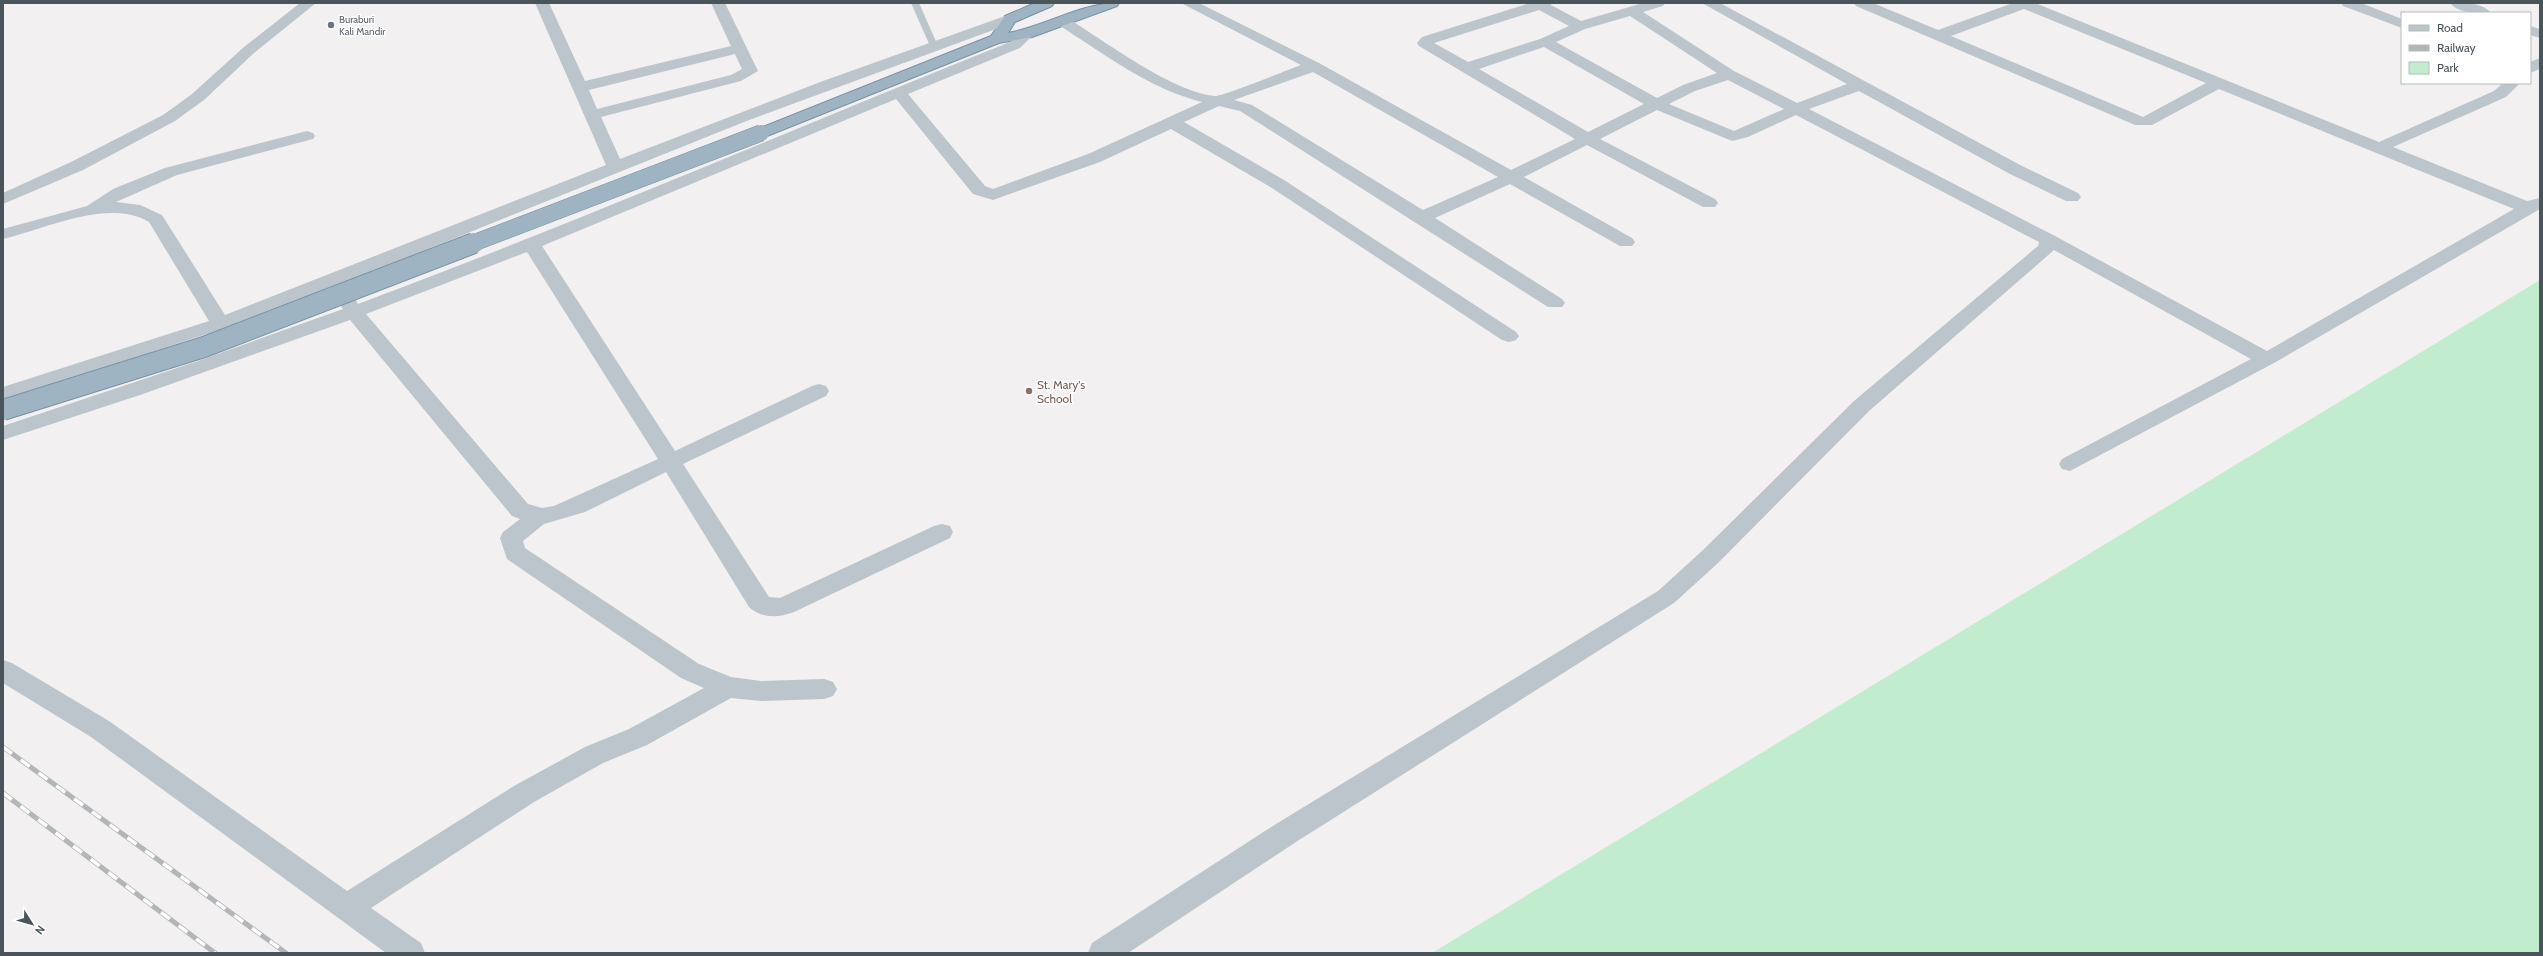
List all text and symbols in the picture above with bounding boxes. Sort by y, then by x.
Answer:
legend [2401,12,2531,84]
place label: Buraburi Kali Mandir [339,13,386,38]
marker: Buraburi Kali Mandir [326,20,336,30]
text: Road [2437,20,2463,35]
text: Railway [2437,40,2475,55]
text: Park [2437,60,2459,75]
place label: St. Mary's School [1037,377,1085,406]
marker: St. Mary's School [1024,386,1034,396]
north arrow [12,904,52,944]
text: N [32,923,48,937]

